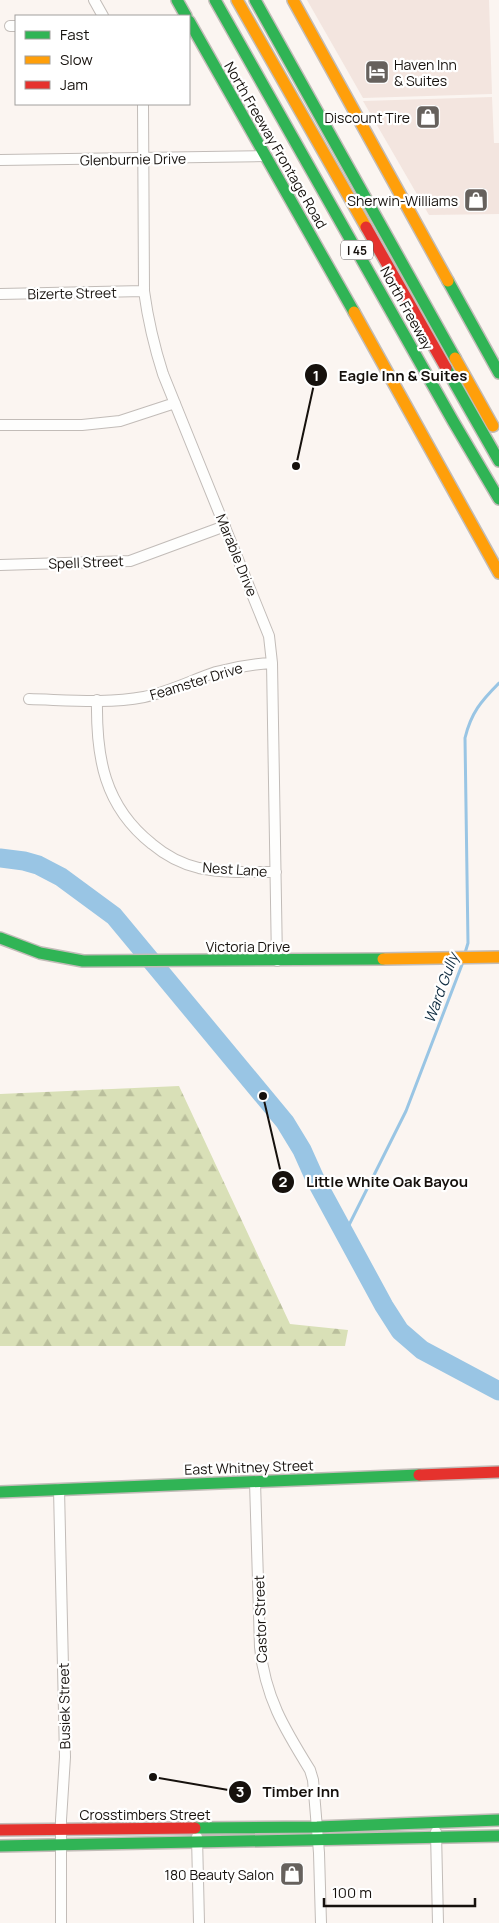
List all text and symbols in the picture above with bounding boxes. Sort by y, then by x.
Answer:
legend [15,15,190,105]
text: Fast [60,24,89,45]
text: Slow [60,49,93,70]
place label: Haven Inn & Suites [394,55,457,90]
street label: North Freeway Frontage Road [220,58,332,232]
hotel icon: Haven Inn & Suites [364,59,390,85]
text: Jam [60,74,88,95]
shop icon: Discount Tire [415,104,441,130]
place label: Discount Tire [324,108,410,127]
street label: Glenburnie Drive [80,149,186,169]
shop icon: Sherwin-Williams [463,187,489,213]
place label: Sherwin-Williams [347,191,458,210]
road number: I 45 [341,240,373,260]
street label: North Freeway [376,263,438,354]
street label: Bizerte Street [27,283,117,303]
callout: Eagle Inn & Suites [304,360,477,390]
text: 1 [313,365,319,386]
text: Eagle Inn & Suites [339,365,467,386]
street label: Marable Drive [212,511,262,599]
street label: Spell Street [48,551,124,573]
street label: Feamster Drive [147,658,245,704]
street label: Nest Lane [202,857,268,881]
street label: Victoria Drive [206,937,290,956]
water label: Ward Gully [419,948,464,1026]
callout: Little White Oak Bayou [271,1167,478,1197]
text: 2 [279,1171,288,1192]
text: Little White Oak Bayou [306,1171,468,1192]
street label: East Whitney Street [184,1455,314,1479]
street label: Castor Street [249,1574,271,1663]
street label: Busiek Street [54,1662,74,1749]
callout: Timber Inn [228,1777,350,1807]
text: 3 [236,1781,244,1802]
text: Timber Inn [262,1781,340,1802]
street label: Crosstimbers Street [79,1805,211,1824]
shop icon: 180 Beauty Salon [279,1861,305,1887]
place label: 180 Beauty Salon [164,1865,274,1884]
scale bar [324,1876,475,1908]
text: 100 m [332,1882,372,1903]

